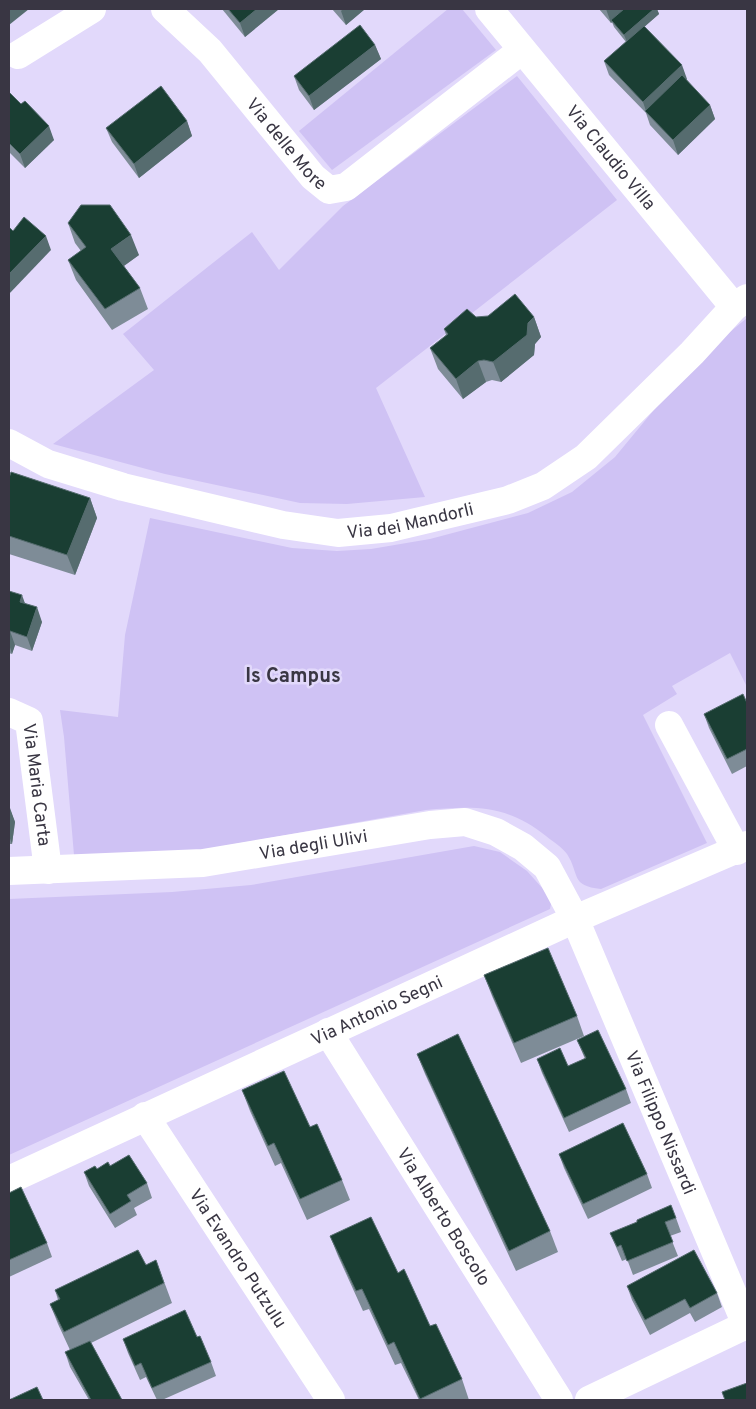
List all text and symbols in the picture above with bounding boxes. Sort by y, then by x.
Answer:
street label: Via delle More [240,94,331,196]
street label: Via Claudio Villa [560,101,660,216]
street label: Via dei Mandorli [346,499,476,545]
district label: Is Campus [245,664,341,690]
street label: Via Maria Carta [16,722,55,848]
street label: Via degli Ulivi [258,826,369,866]
street label: Via Antonio Segni [308,971,447,1052]
street label: Via Filippo Nissardi [619,1048,700,1198]
street label: Via Alberto Boscolo [391,1144,495,1291]
street label: Via Evandro Putzulu [183,1185,291,1333]

